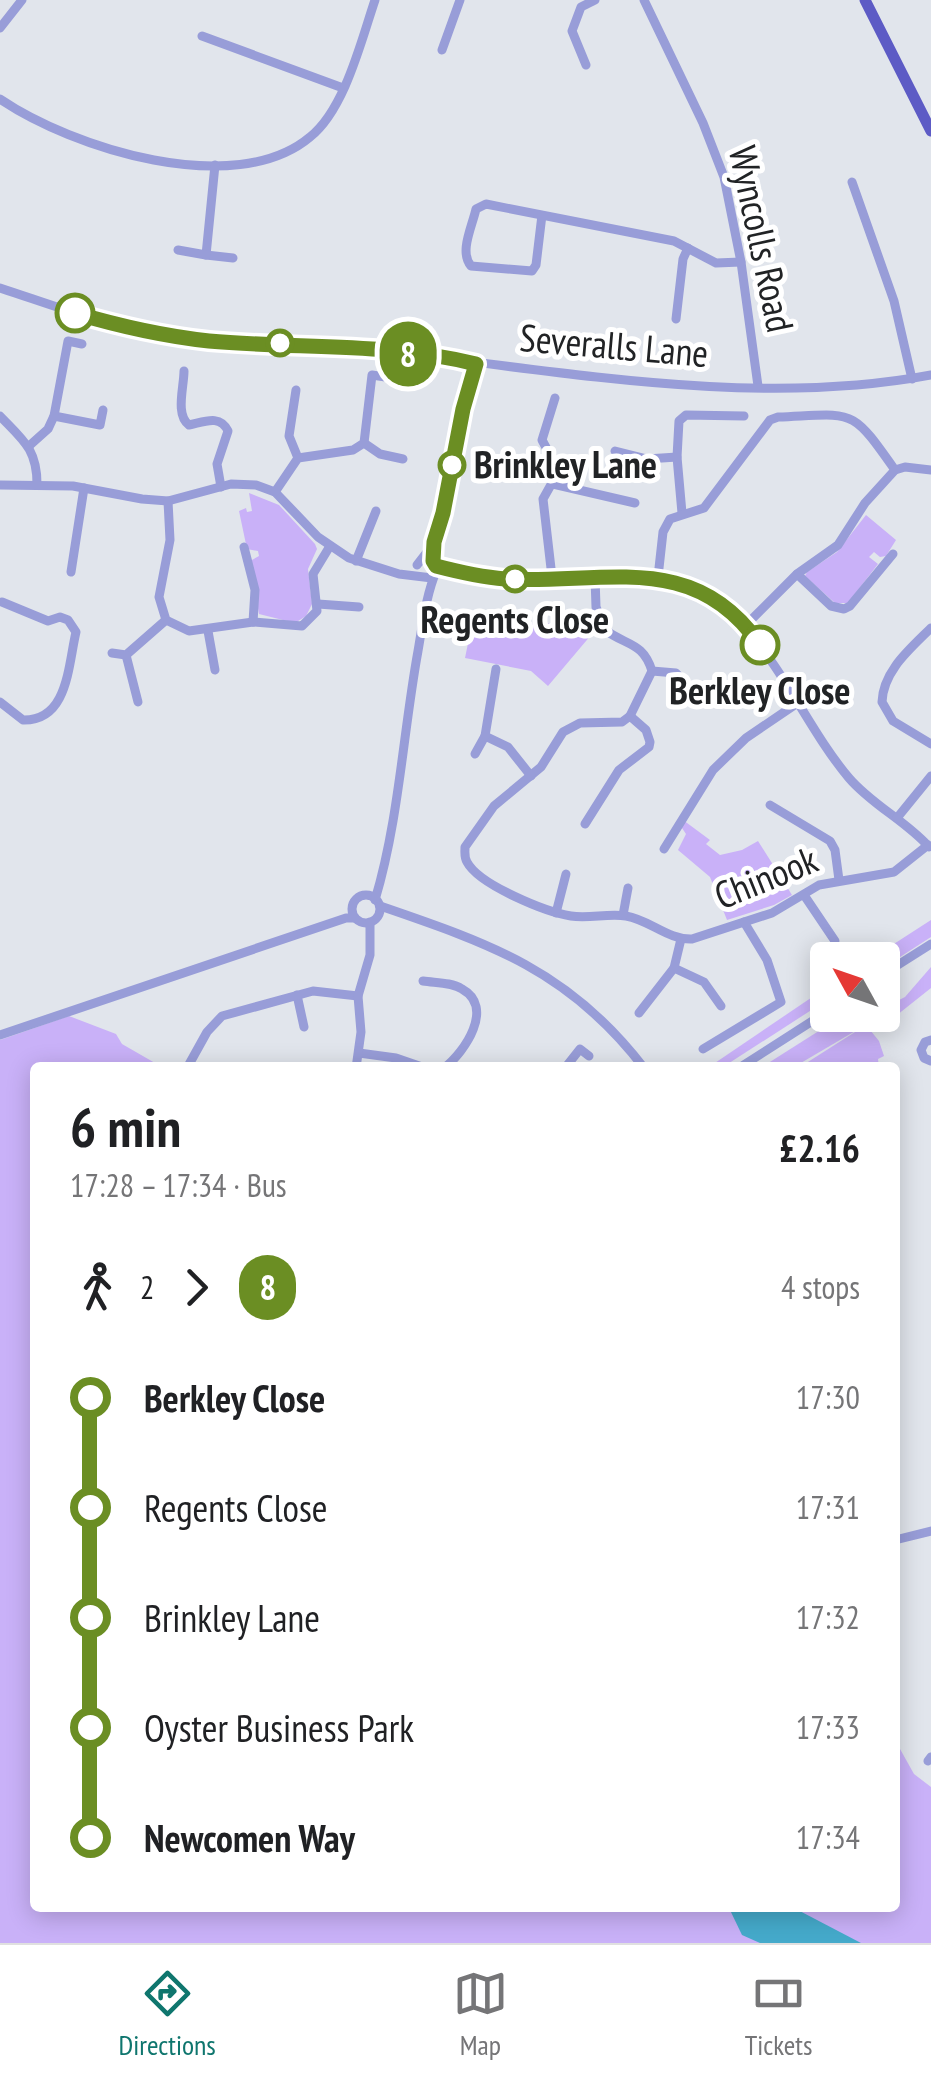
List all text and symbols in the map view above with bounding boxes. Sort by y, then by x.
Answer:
street label: Wyncolls Road [719,141,806,336]
unlabelled marker [56,294,94,332]
street label: Severalls Lane [518,312,710,377]
line badge: 8 [376,322,440,386]
unlabelled marker [267,330,293,356]
text: 8 [400,331,416,377]
place label: Brinkley Lane [474,439,657,488]
marker: Brinkley Lane [439,452,465,478]
marker: Regents Close [502,566,528,592]
place label: Regents Close [421,594,609,643]
marker: Berkley Close [741,626,779,664]
place label: Berkley Close [669,665,851,714]
street label: Chinook [707,834,824,919]
north arrow [810,942,900,1032]
map controls [810,942,900,1032]
text: 6 min [70,1091,181,1162]
text: £2.16 [779,1123,860,1172]
text: 17:28 – 17:34 · Bus [70,1164,287,1206]
icon: walk [70,1260,125,1315]
icon: forward [169,1260,224,1315]
text: 8 [259,1264,276,1310]
text: 2 [140,1266,154,1308]
text: 4 stops [781,1266,860,1308]
text: Berkley Close [144,1373,325,1422]
text: 17:30 [796,1376,860,1418]
text: Regents Close [144,1483,328,1532]
text: 17:31 [796,1486,860,1528]
text: Brinkley Lane [144,1593,320,1642]
text: 17:32 [796,1596,860,1638]
text: Oyster Business Park [144,1703,414,1752]
text: 17:33 [796,1706,860,1748]
text: Newcomen Way [144,1813,355,1862]
text: 17:34 [796,1816,860,1858]
tab: Directions [118,1966,216,2063]
tab: Map [453,1966,508,2063]
tab: Tickets [745,1966,813,2063]

